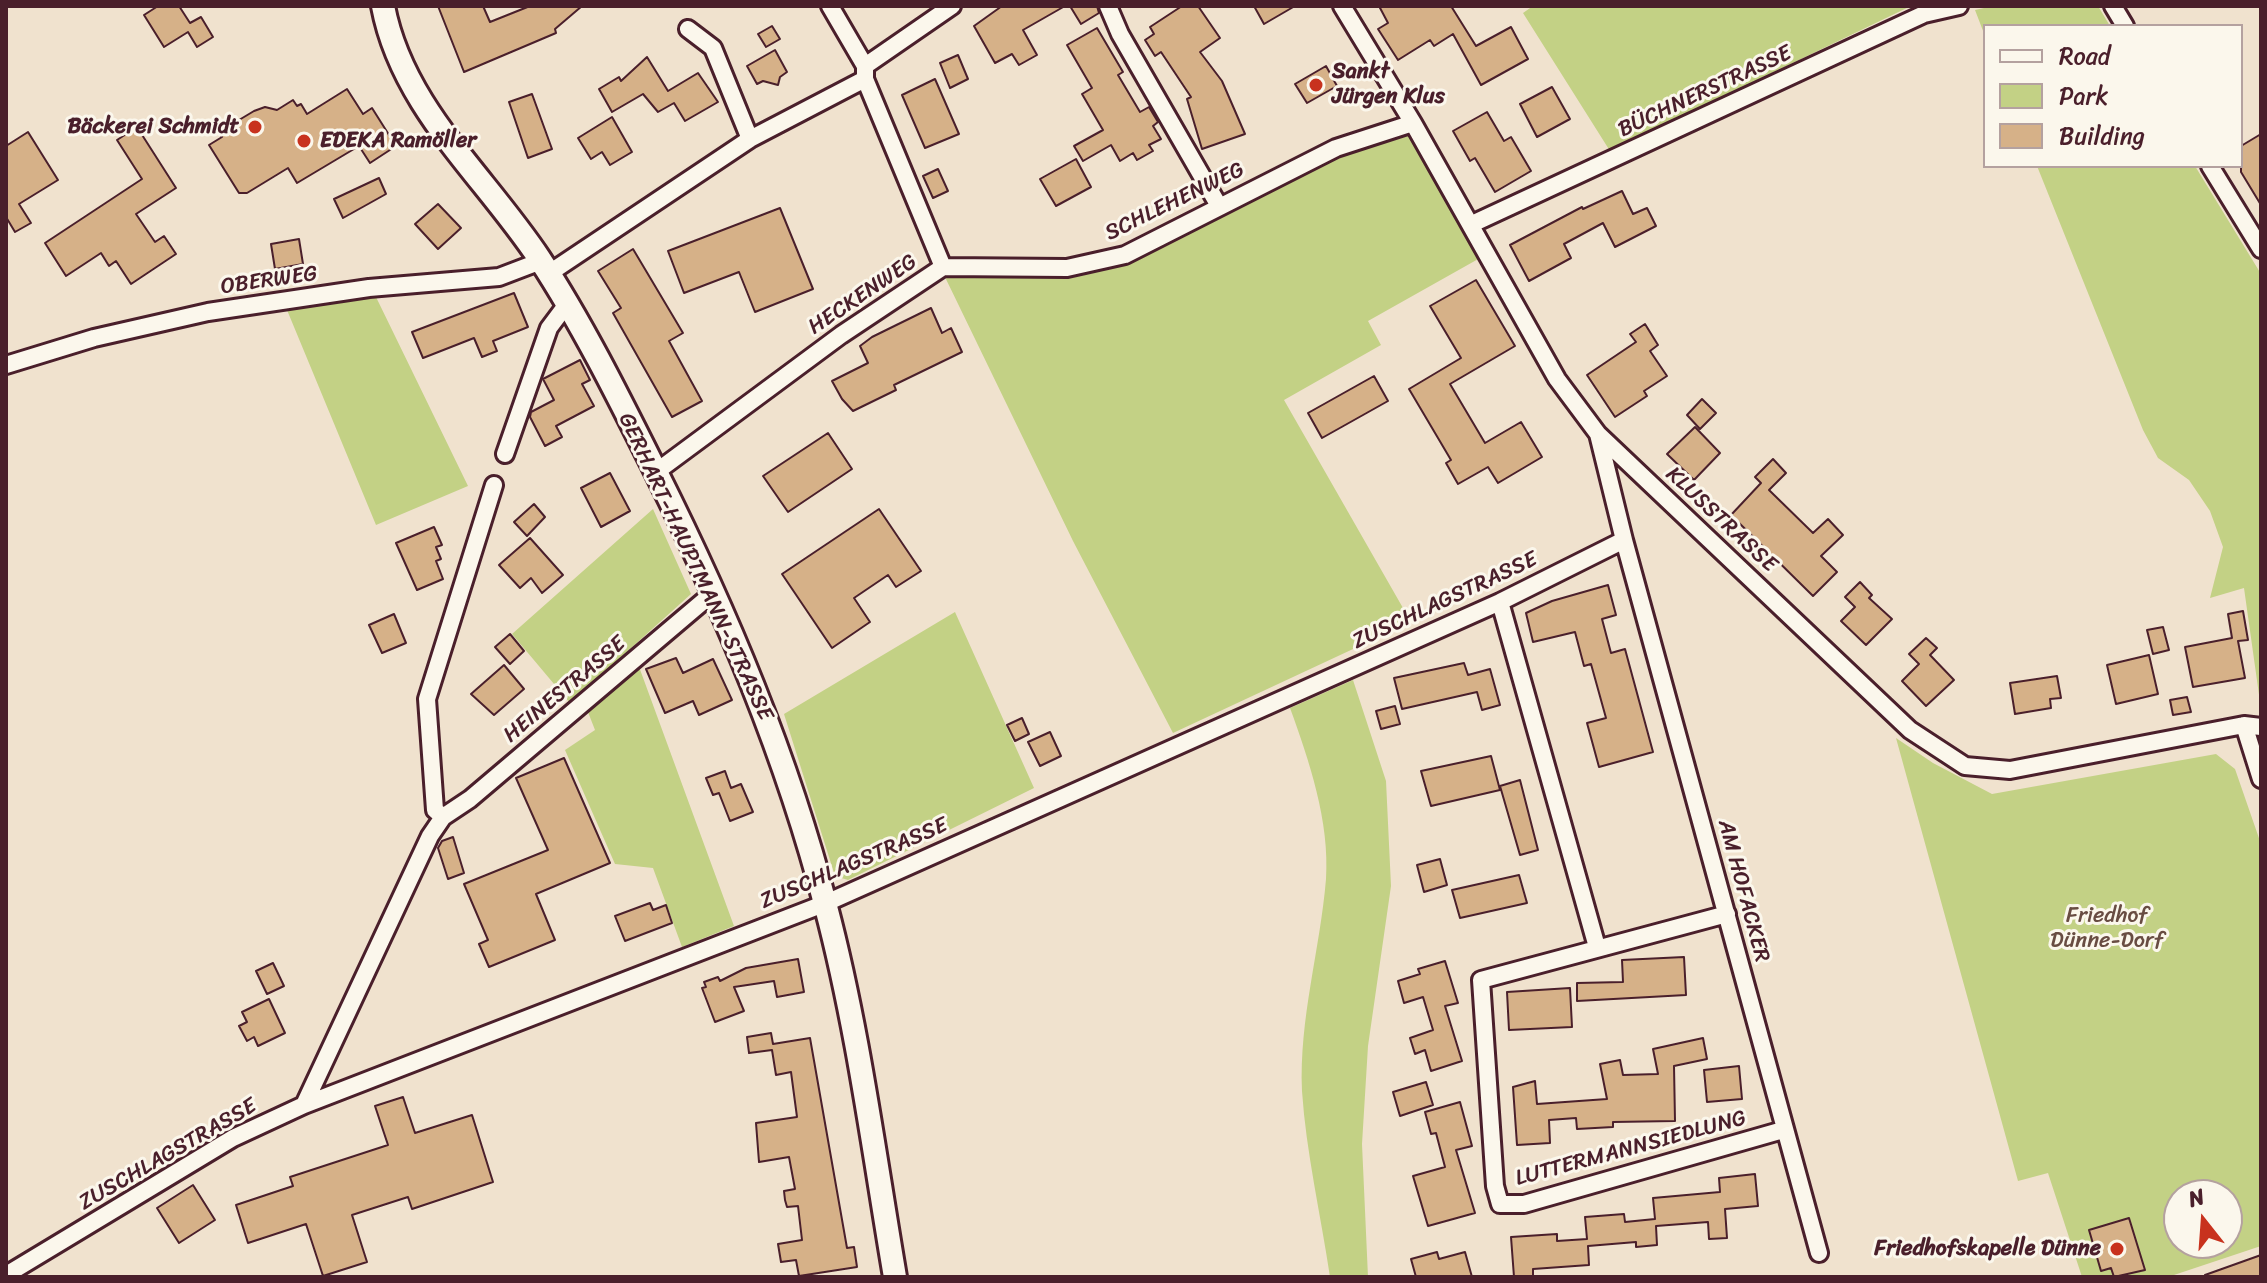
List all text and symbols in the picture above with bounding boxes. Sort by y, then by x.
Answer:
legend [1983,24,2243,168]
text: Road [2059,35,2110,77]
street label: BÜCHNERSTRASSE [1614,40,1796,144]
place label: Sankt Jürgen Klus [1332,59,1445,110]
text: Park [2059,75,2108,117]
marker: Sankt Jürgen Klus [1307,76,1325,94]
place label: Bäckerei Schmidt [67,114,239,140]
text: Building [2059,115,2145,157]
marker: Bäckerei Schmidt [246,118,264,136]
place label: EDEKA Ramöller [320,128,476,154]
marker: EDEKA Ramöller [295,132,313,150]
street label: SCHLEHENWEG [1101,157,1249,247]
street label: HECKENWEG [804,249,922,341]
street label: OBERWEG [219,261,319,301]
street label: GERHART-HAUPTMANN-STRASSE [612,409,778,725]
street label: KLUSSTRASSE [1660,462,1782,578]
street label: ZUSCHLAGSTRASSE [1348,547,1542,655]
street label: HEINESTRASSE [498,631,632,749]
street label: ZUSCHLAGSTRASSE [756,813,952,915]
street label: AM HOFACKER [1711,817,1775,965]
park label: Friedhof Dünne-Dorf [2050,903,2164,954]
street label: ZUSCHLAGSTRASSE [74,1093,262,1217]
street label: LUTTERMANNSIEDLUNG [1513,1105,1749,1193]
text: N [2183,1177,2209,1218]
north arrow [2163,1179,2243,1259]
place label: Friedhofskapelle Dünne [1874,1236,2101,1262]
marker: Friedhofskapelle Dünne [2108,1240,2126,1258]

